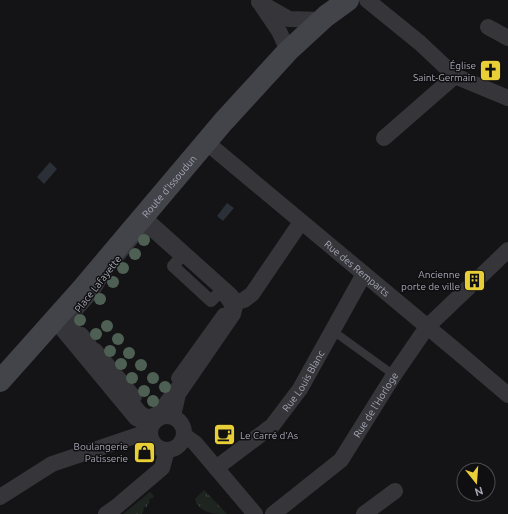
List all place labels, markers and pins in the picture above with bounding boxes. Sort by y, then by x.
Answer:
church icon: Église Saint-Germain [478,58,504,84]
place label: Église Saint-Germain [413,59,476,83]
building icon: Ancienne porte de ville [462,267,488,293]
place label: Ancienne porte de ville [401,269,460,292]
cafe icon: Le Carré d'As [211,422,237,448]
place label: Le Carré d'As [240,430,298,441]
shop icon: Boulangerie Patisserie [131,439,157,465]
place label: Boulangerie Patisserie [74,441,128,464]

